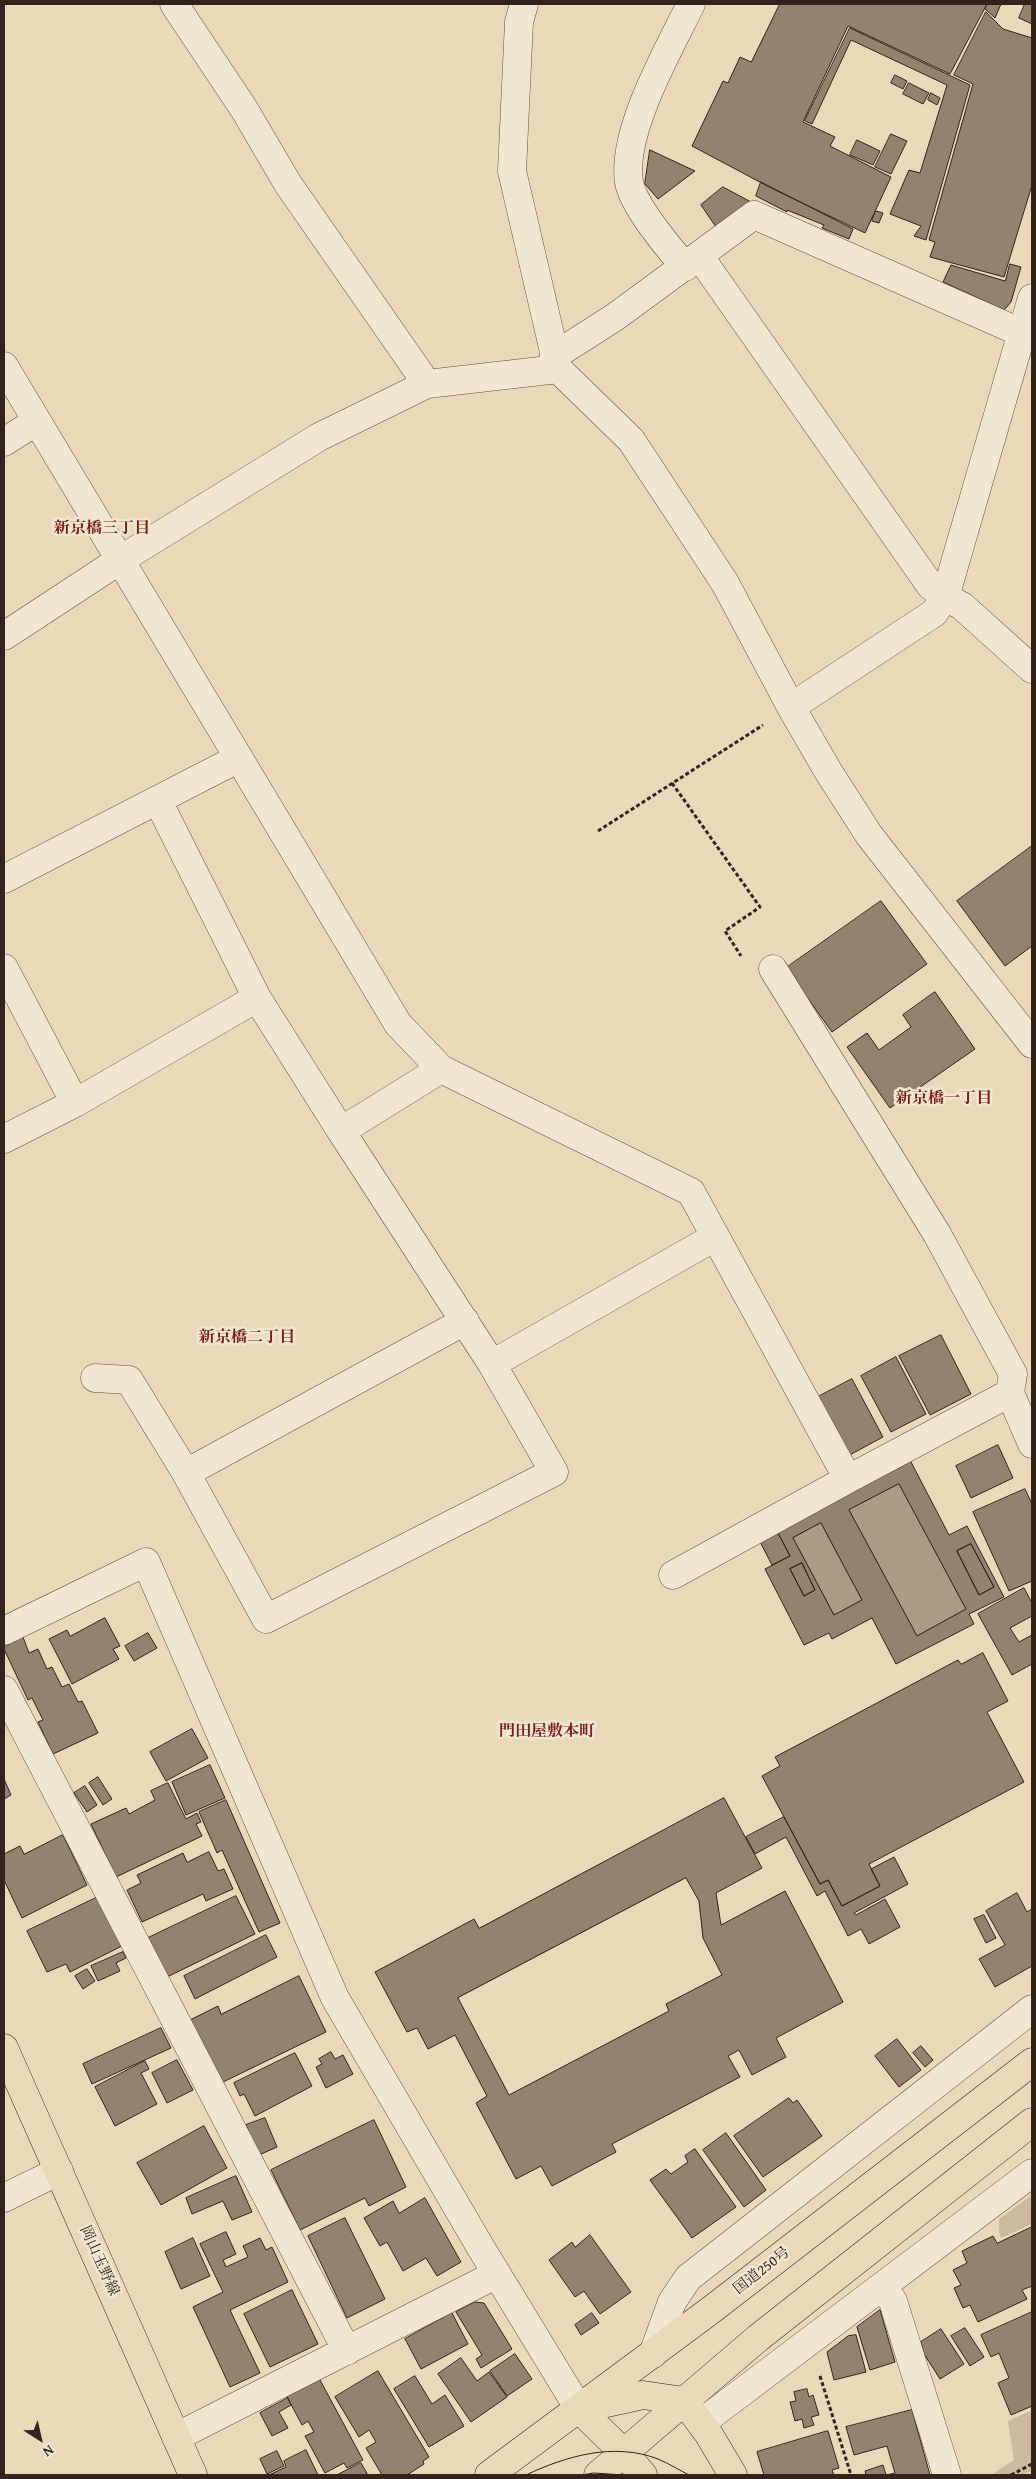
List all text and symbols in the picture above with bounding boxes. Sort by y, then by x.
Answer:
district label: 新京橋三丁目 [54,519,150,539]
district label: 新京橋一丁目 [896,1089,992,1109]
district label: 新京橋二丁目 [199,1328,295,1348]
district label: 門田屋敷本町 [499,1722,595,1742]
street label: 岡山玉野線 [76,2223,122,2299]
street label: 国道250号 [730,2243,794,2299]
north arrow [15,2414,65,2464]
text: N [39,2440,58,2462]

